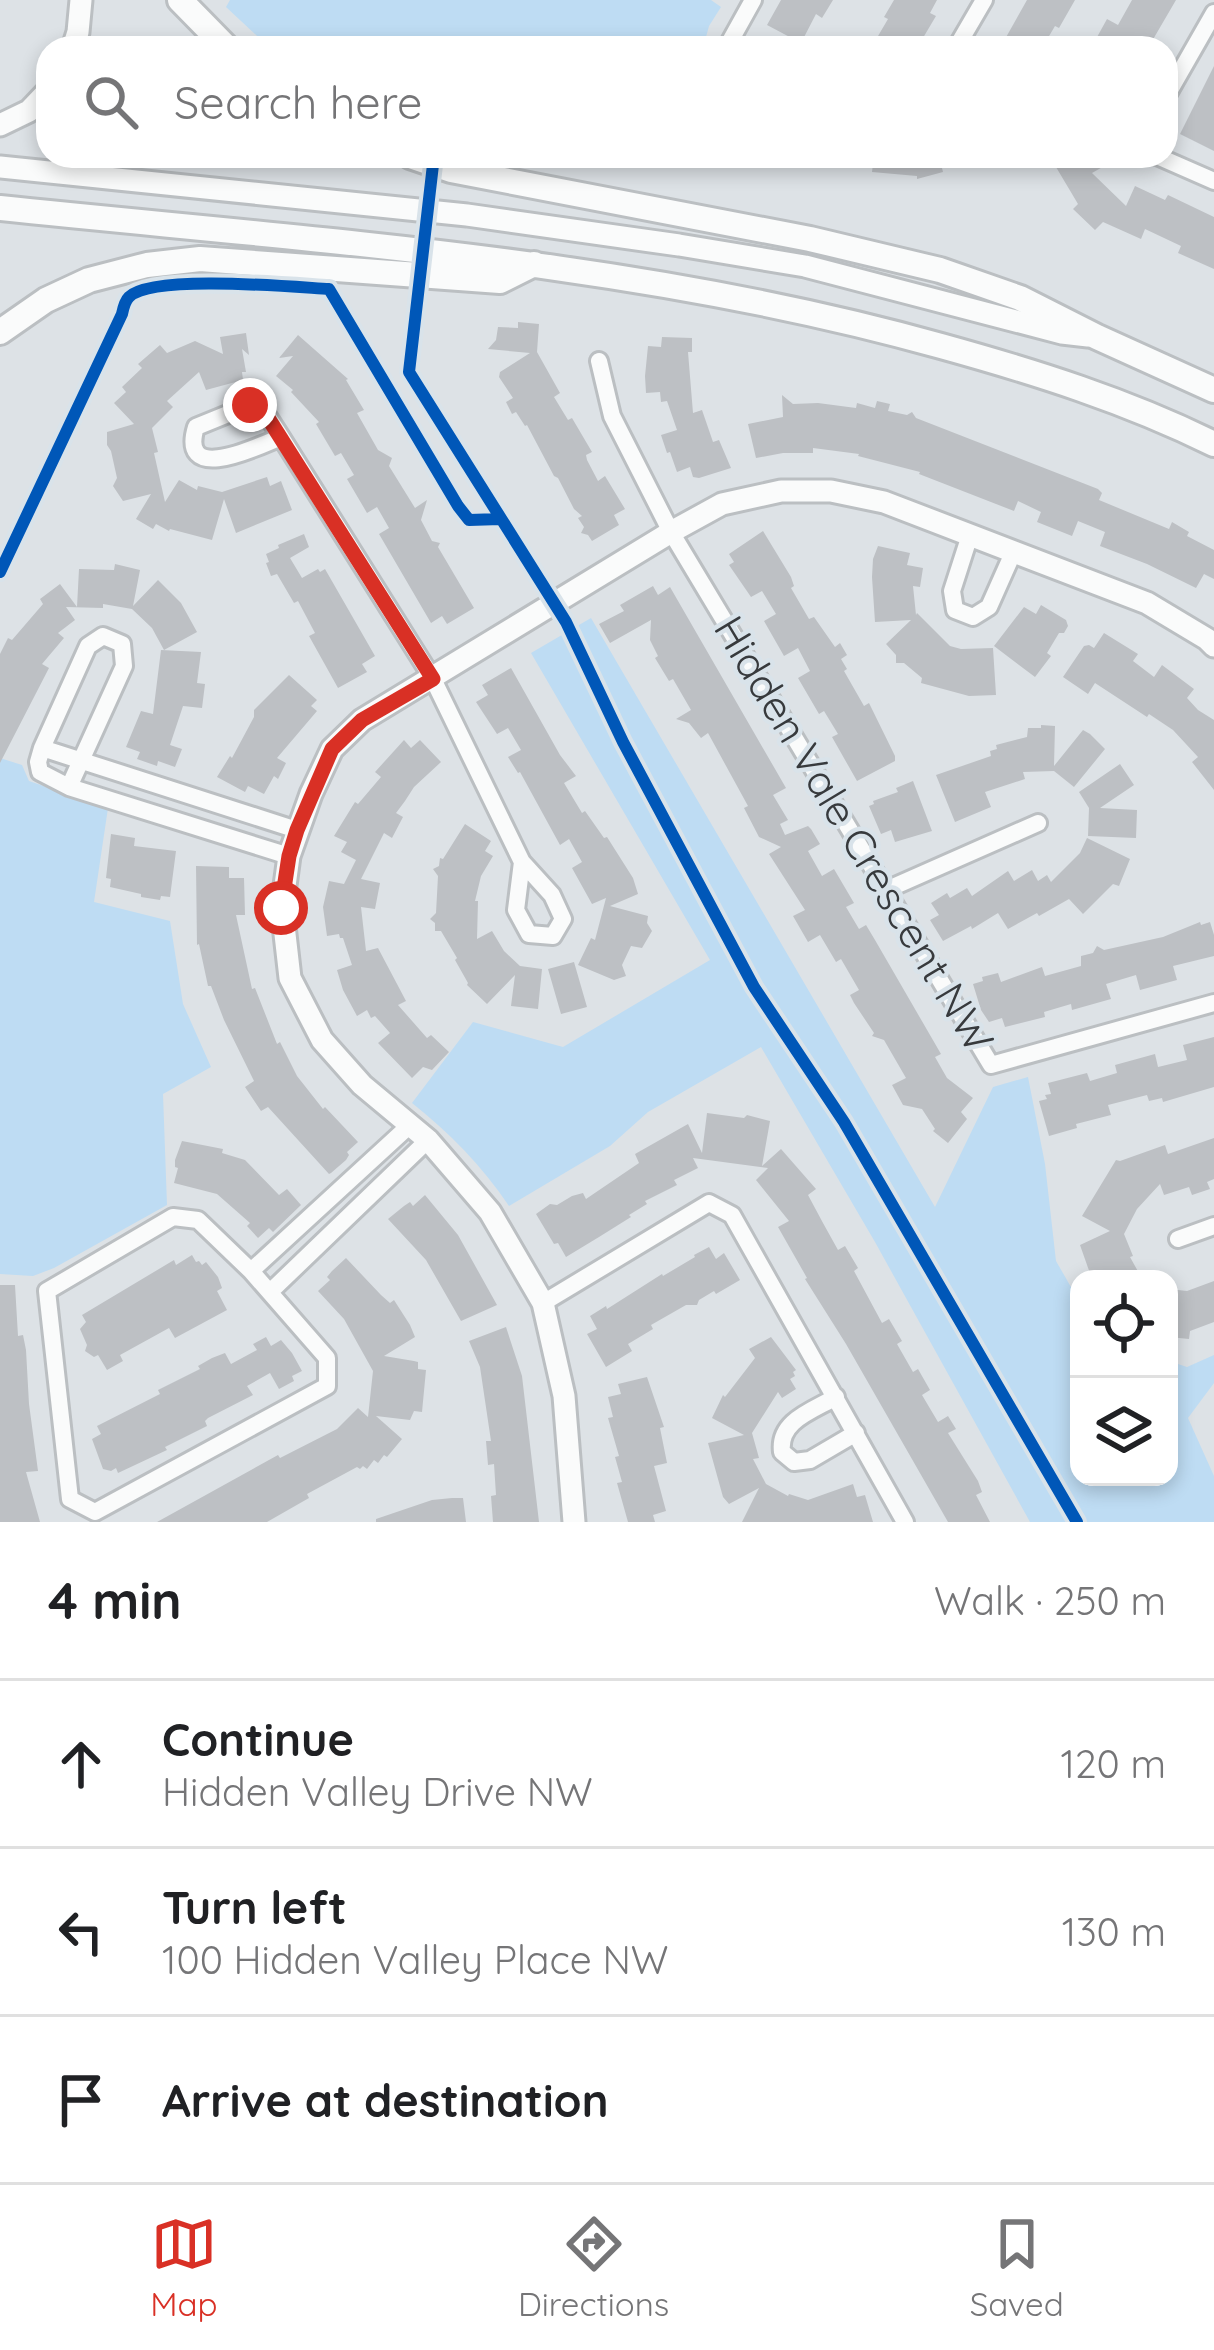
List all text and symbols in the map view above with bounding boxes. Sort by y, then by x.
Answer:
search box [36,36,1178,168]
icon: search [78,69,144,135]
text: Search here [174,74,422,130]
route end [223,378,277,432]
street label: Hidden Vale Crescent NW [703,606,1006,1062]
route start [254,881,308,935]
map controls [1070,1270,1178,1486]
button: locate [1070,1270,1178,1378]
button: layers [1070,1378,1178,1486]
text: 4 min [48,1568,182,1632]
text: Walk · 250 m [934,1576,1166,1625]
text: Continue [162,1711,354,1767]
icon: ahead [48,1731,114,1797]
text: 120 m [1061,1739,1166,1788]
text: Hidden Valley Drive NW [162,1767,593,1816]
text: Turn left [162,1879,347,1935]
icon: left [48,1899,114,1965]
text: 130 m [1062,1907,1166,1956]
text: 100 Hidden Valley Place NW [162,1935,668,1984]
icon: arrive [48,2067,114,2133]
text: Arrive at destination [162,2072,608,2128]
tab: Map [150,2211,218,2324]
tab: Directions [518,2211,669,2324]
tab: Saved [970,2211,1064,2324]

